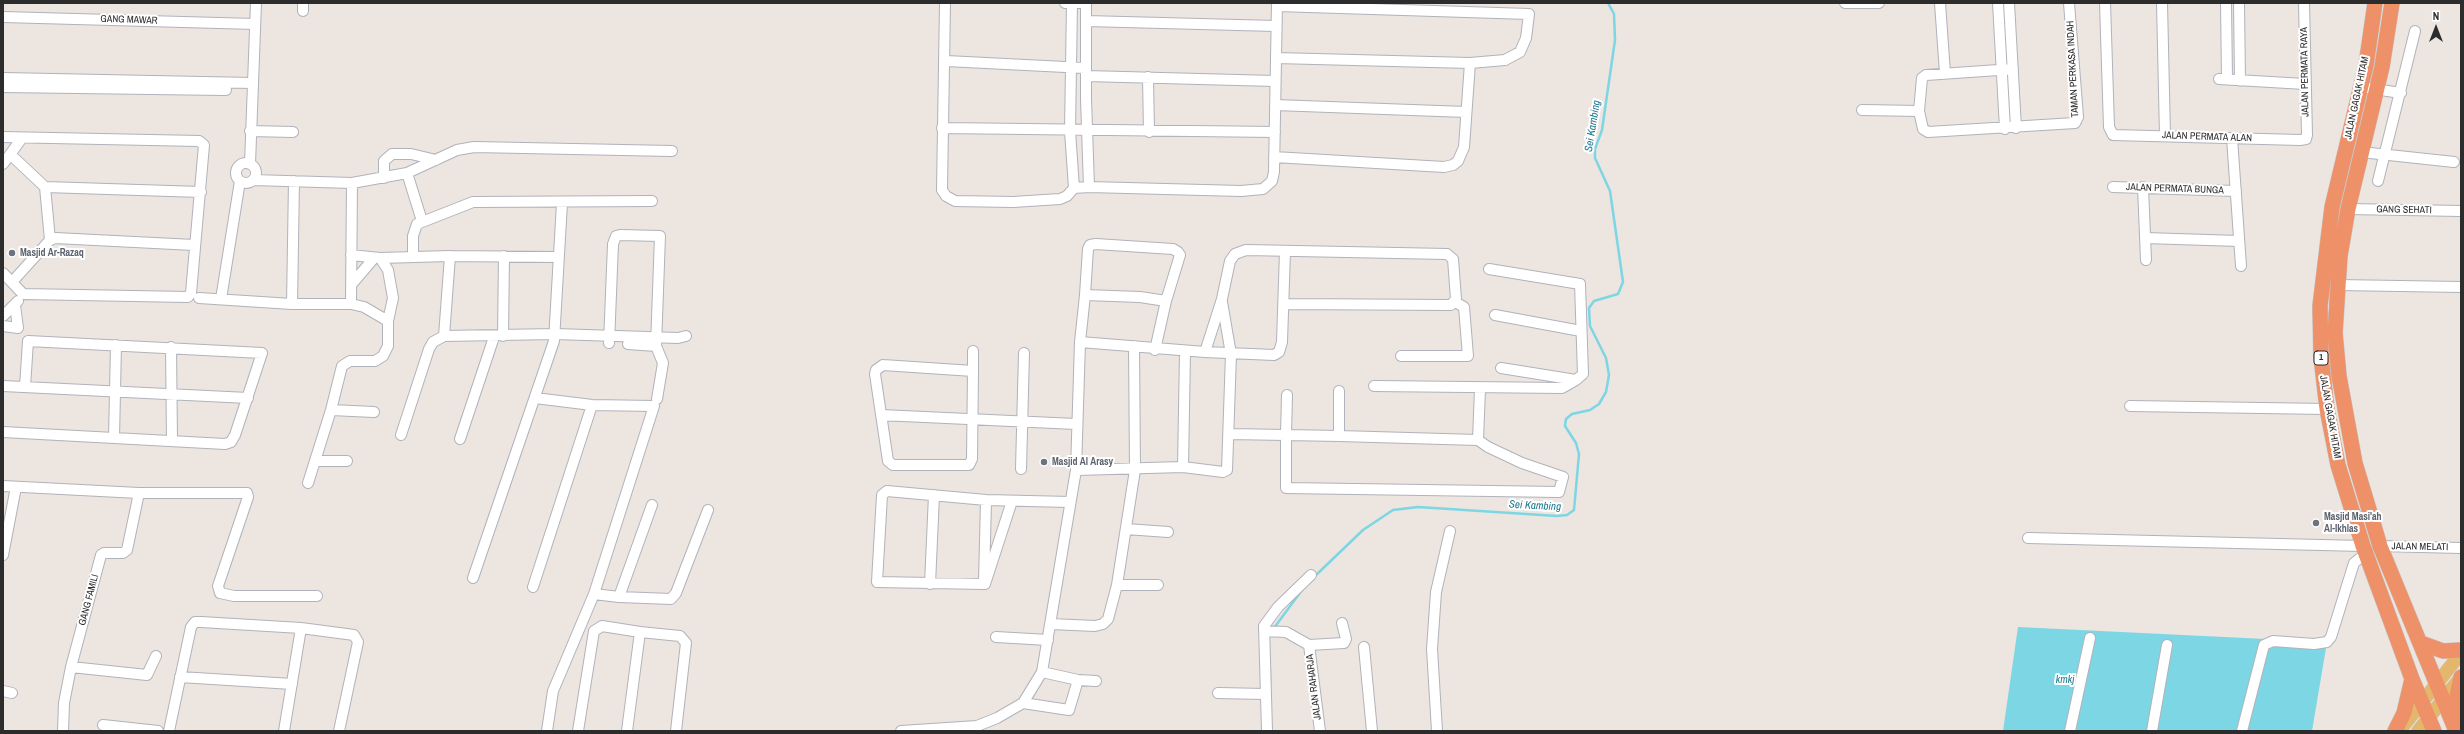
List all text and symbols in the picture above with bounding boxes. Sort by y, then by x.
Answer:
north arrow [2416,8,2456,48]
text: N [2433,9,2439,23]
street label: GANG MAWAR [100,13,158,27]
street label: TAMAN PERKASA INDAH [2064,20,2082,118]
street label: JALAN PERMATA RAYA [2298,27,2312,117]
street label: JALAN GAGAK HITAM [2342,56,2372,140]
water label: Sei Kambing [1582,99,1604,153]
street label: JALAN PERMATA ALAN [2162,129,2252,145]
street label: JALAN PERMATA BUNGA [2126,181,2224,197]
street label: GANG SEHATI [2376,204,2432,216]
place label: Masjid Ar-Razaq [20,247,84,259]
marker: Masjid Ar-Razaq [7,248,17,258]
road number: 1 [2314,351,2328,365]
street label: JALAN GAGAK HITAM [2317,375,2343,459]
place label: Masjid Al Arasy [1052,456,1113,468]
marker: Masjid Al Arasy [1039,457,1049,467]
water label: Sei Kambing [1509,498,1561,514]
place label: Masjid Masi'ah Al-Ikhlas [2324,511,2382,534]
marker: Masjid Masi'ah Al-Ikhlas [2311,518,2321,528]
street label: JALAN MELATI [2391,541,2449,553]
street label: GANG FAMILI [76,573,102,627]
street label: JALAN RAHARJA [1304,653,1324,721]
water label: kmkj [2056,673,2074,687]

